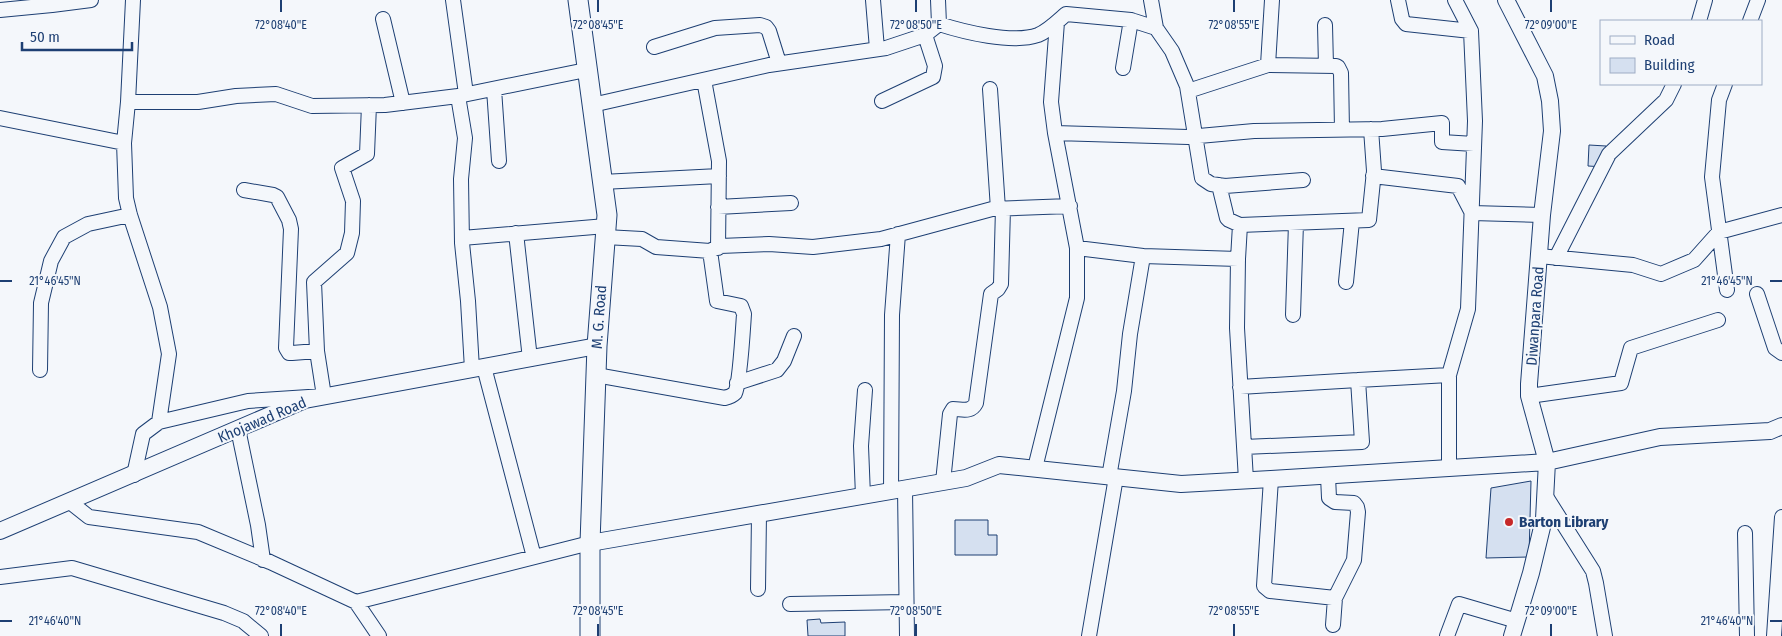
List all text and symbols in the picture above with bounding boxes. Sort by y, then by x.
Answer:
text: 72°08'40"E [255,18,307,32]
text: 72°08'45"E [573,18,624,32]
text: 72°08'50"E [890,18,942,32]
text: 72°08'55"E [1209,18,1260,32]
text: 72°09'00"E [1525,18,1578,32]
scale bar [22,20,132,52]
legend [1600,20,1762,85]
text: 50 m [30,28,60,46]
text: Road [1644,31,1675,49]
text: Building [1644,56,1695,74]
street label: Diwanpara Road [1523,266,1547,366]
text: 21°46'45"N [29,274,81,288]
text: 21°46'45"N [1701,274,1753,288]
street label: M. G. Road [588,285,610,349]
street label: Khojawad Road [215,393,309,447]
place label: Barton Library [1519,513,1609,531]
marker: Barton Library [1503,516,1515,528]
text: 72°08'40"E [255,604,307,618]
text: 72°08'45"E [573,604,624,618]
text: 72°08'50"E [890,604,942,618]
text: 72°08'55"E [1209,604,1260,618]
text: 72°09'00"E [1525,604,1578,618]
text: 21°46'40"N [29,614,81,628]
text: 21°46'40"N [1701,614,1753,628]

